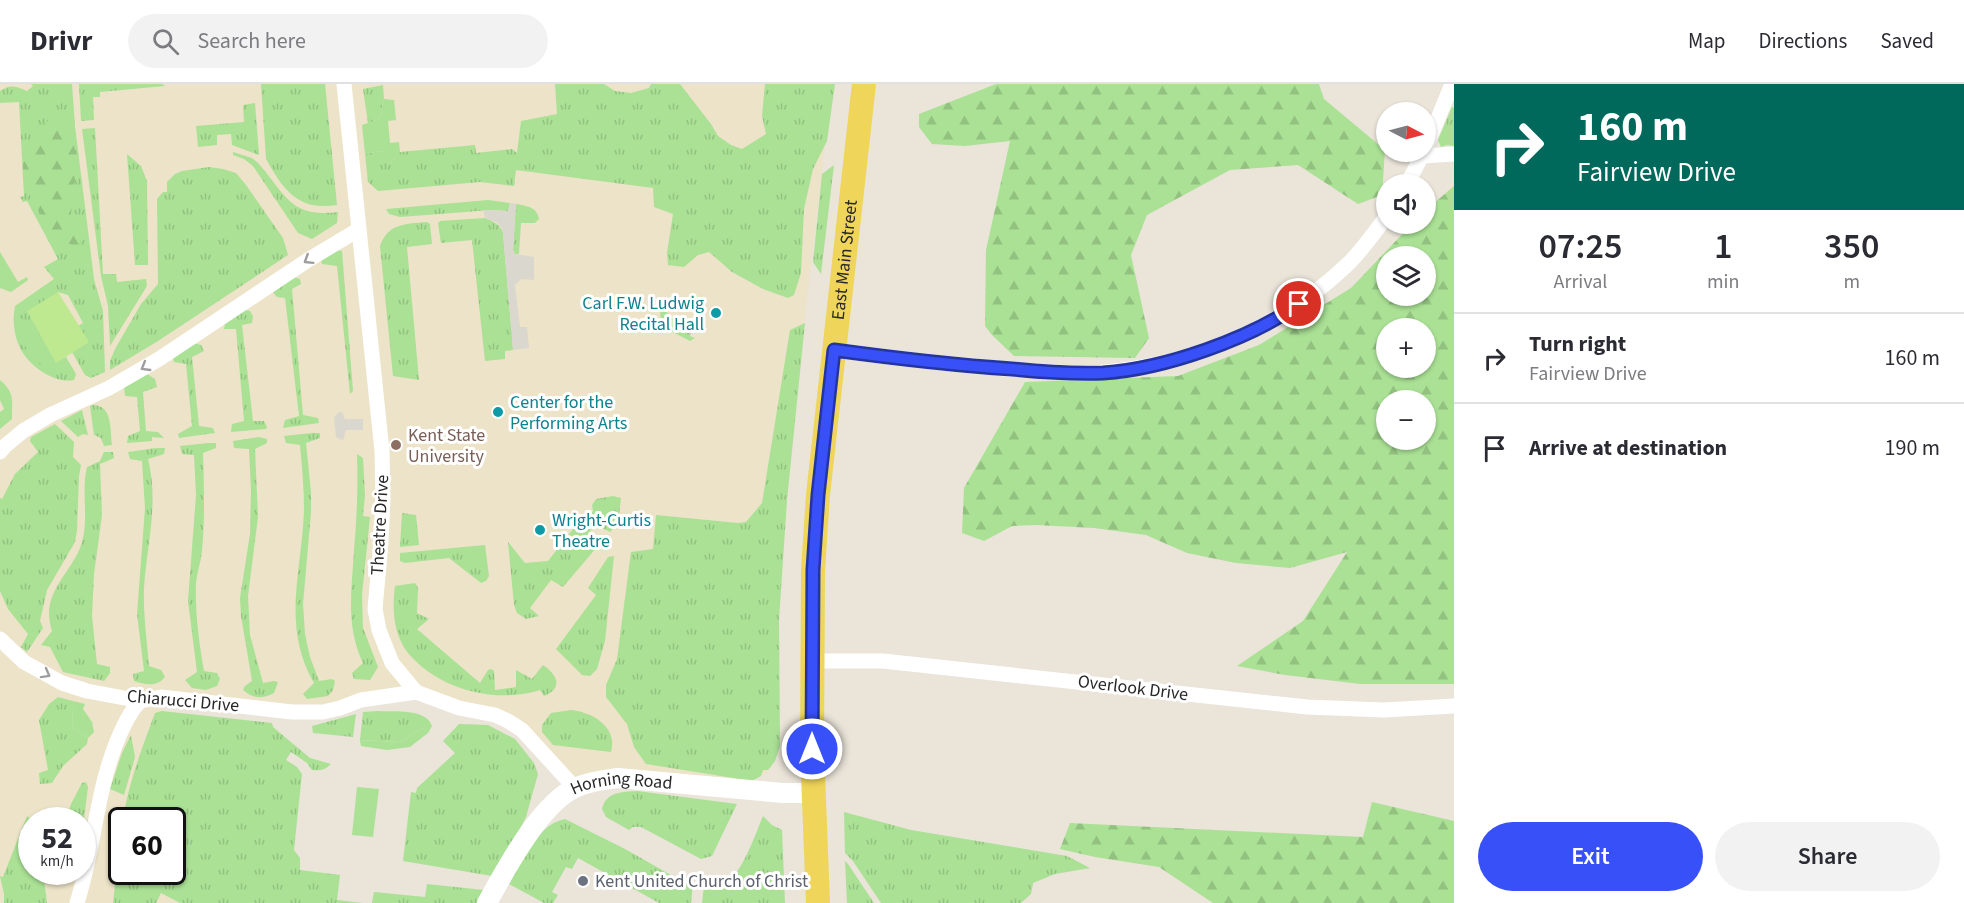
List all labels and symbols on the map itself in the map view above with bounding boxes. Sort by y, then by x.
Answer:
north arrow [1376,102,1436,162]
street label: East Main Street [825,198,863,321]
one-way arrow [304,253,315,264]
pin [1273,278,1324,329]
place label: Carl F.W. Ludwig Recital Hall [582,291,704,337]
marker: Carl F.W. Ludwig Recital Hall [709,306,723,320]
one-way arrow [141,360,151,371]
place label: Center for the Performing Arts [510,390,627,436]
marker: Center for the Performing Arts [491,405,505,419]
place label: Kent State University [408,423,485,469]
marker: Kent State University [389,438,403,452]
street label: Theatre Drive [365,474,395,576]
place label: Wright-Curtis Theatre [552,508,651,554]
marker: Wright-Curtis Theatre [533,523,547,537]
one-way arrow [40,667,50,678]
street label: Overlook Drive [1076,669,1190,707]
street label: Chiarucci Drive [126,684,240,718]
position arrow [780,717,844,781]
street label: Horning Road [566,765,674,801]
speed limit sign: 60 [108,807,186,885]
place label: Kent United Church of Christ [595,869,808,894]
marker: Kent United Church of Christ [576,874,590,888]

